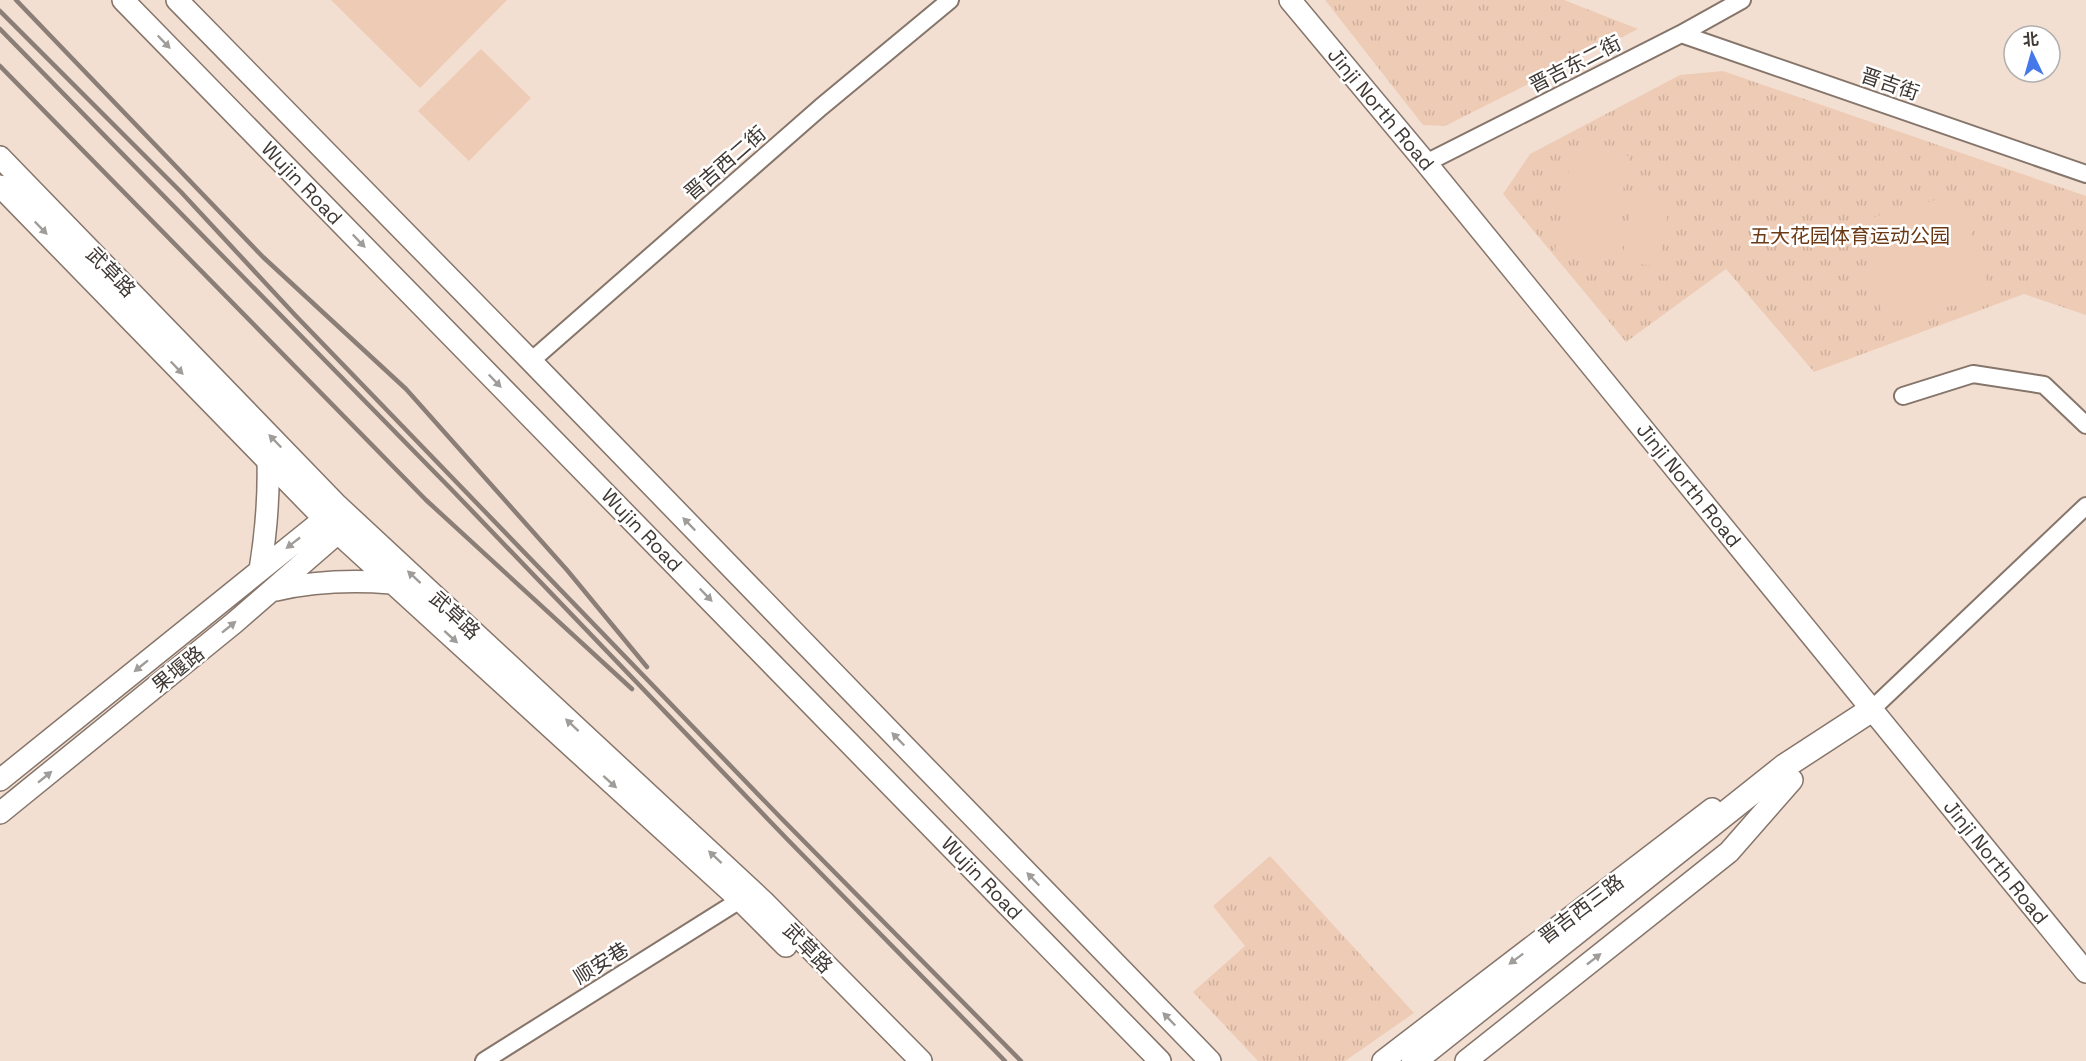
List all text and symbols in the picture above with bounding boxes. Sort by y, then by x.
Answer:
north arrow [2002,24,2062,84]
text: 北 [2022,28,2040,51]
street label: 晋吉东二街 [1525,30,1625,98]
one-way arrow [156,34,170,48]
street label: Jinji North Road [1322,42,1440,176]
street label: 晋吉街 [1857,62,1923,106]
street label: 晋吉西二街 [679,120,771,206]
street label: Wujin Road [256,136,348,230]
one-way arrow [33,220,47,234]
park label: 五大花园体育运动公园 [1750,223,1950,249]
one-way arrow [351,234,365,248]
street label: 武草路 [81,241,141,303]
one-way arrow [170,360,184,375]
one-way arrow [488,373,502,387]
street label: Jinji North Road [1631,417,1747,553]
one-way arrow [268,433,282,448]
street label: Wujin Road [596,483,688,577]
one-way arrow [682,517,696,531]
one-way arrow [286,537,301,549]
one-way arrow [407,570,422,584]
street label: 武草路 [424,585,486,645]
one-way arrow [698,587,712,601]
one-way arrow [221,621,236,634]
one-way arrow [443,630,458,644]
street label: 果堰路 [147,640,209,698]
one-way arrow [134,659,149,671]
one-way arrow [566,718,580,732]
one-way arrow [891,732,905,746]
one-way arrow [38,771,53,783]
one-way arrow [603,775,618,789]
street label: Jinji North Road [1938,794,2054,930]
street label: Wujin Road [936,831,1028,925]
one-way arrow [708,850,723,864]
street label: 晋吉西三路 [1533,869,1629,949]
one-way arrow [1027,872,1041,886]
street label: 武草路 [778,917,838,979]
street label: 顺安巷 [569,936,633,990]
one-way arrow [1509,953,1524,965]
one-way arrow [1586,954,1601,966]
one-way arrow [1163,1012,1176,1027]

